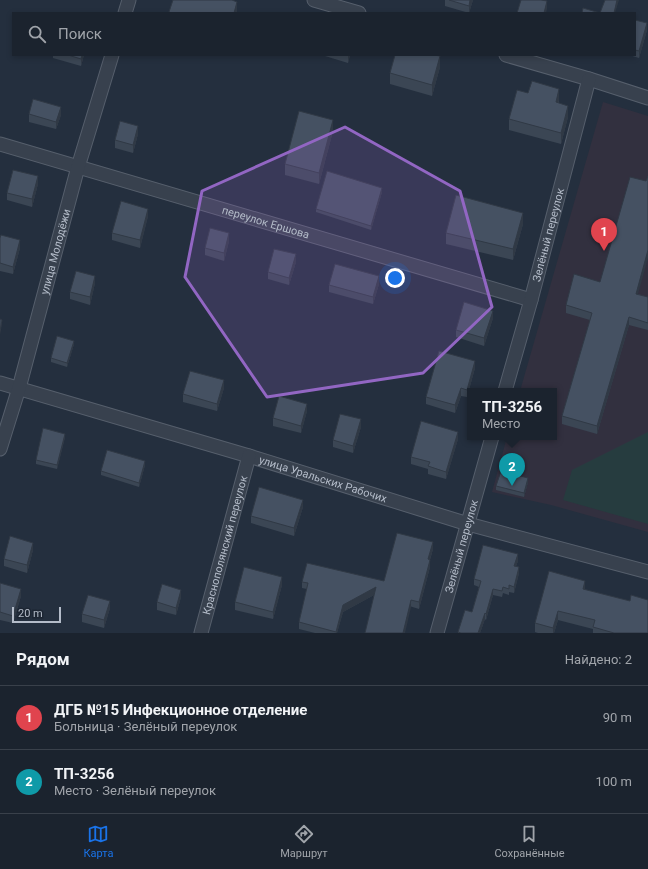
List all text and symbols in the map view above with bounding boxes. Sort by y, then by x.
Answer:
search box [12,12,636,56]
icon: search [26,23,48,45]
text: Поиск [58,25,102,43]
street label: Зелёный переулок [530,187,567,283]
street label: переулок Ершова [221,203,311,241]
street label: улица Молодёжи [38,207,73,296]
pin: 1 [591,218,617,251]
your location [385,268,405,288]
popup [467,388,557,440]
text: ТП-3256 [482,398,542,416]
text: Место [482,416,520,431]
street label: улица Уральских Рабочих [258,453,389,505]
pin: 2 [499,453,525,486]
street label: Краснополянский переулок [200,474,250,616]
street label: Зелёный переулок [442,498,481,594]
scale bar [12,605,61,624]
text: 20 m [18,607,43,620]
text: Рядом [16,649,70,669]
text: Найдено: 2 [565,652,632,667]
text: ДГБ №15 Инфекционное отделение [54,701,307,719]
text: 1 [25,710,33,725]
text: 90 m [603,710,632,725]
text: Больница · Зелёный переулок [54,719,237,734]
text: ТП-3256 [54,765,114,783]
text: 2 [25,774,33,789]
text: 100 m [595,774,632,789]
text: Место · Зелёный переулок [54,783,216,798]
tab: Карта [83,823,113,860]
tab: Маршрут [280,823,328,860]
tab: Сохранённые [494,823,565,860]

